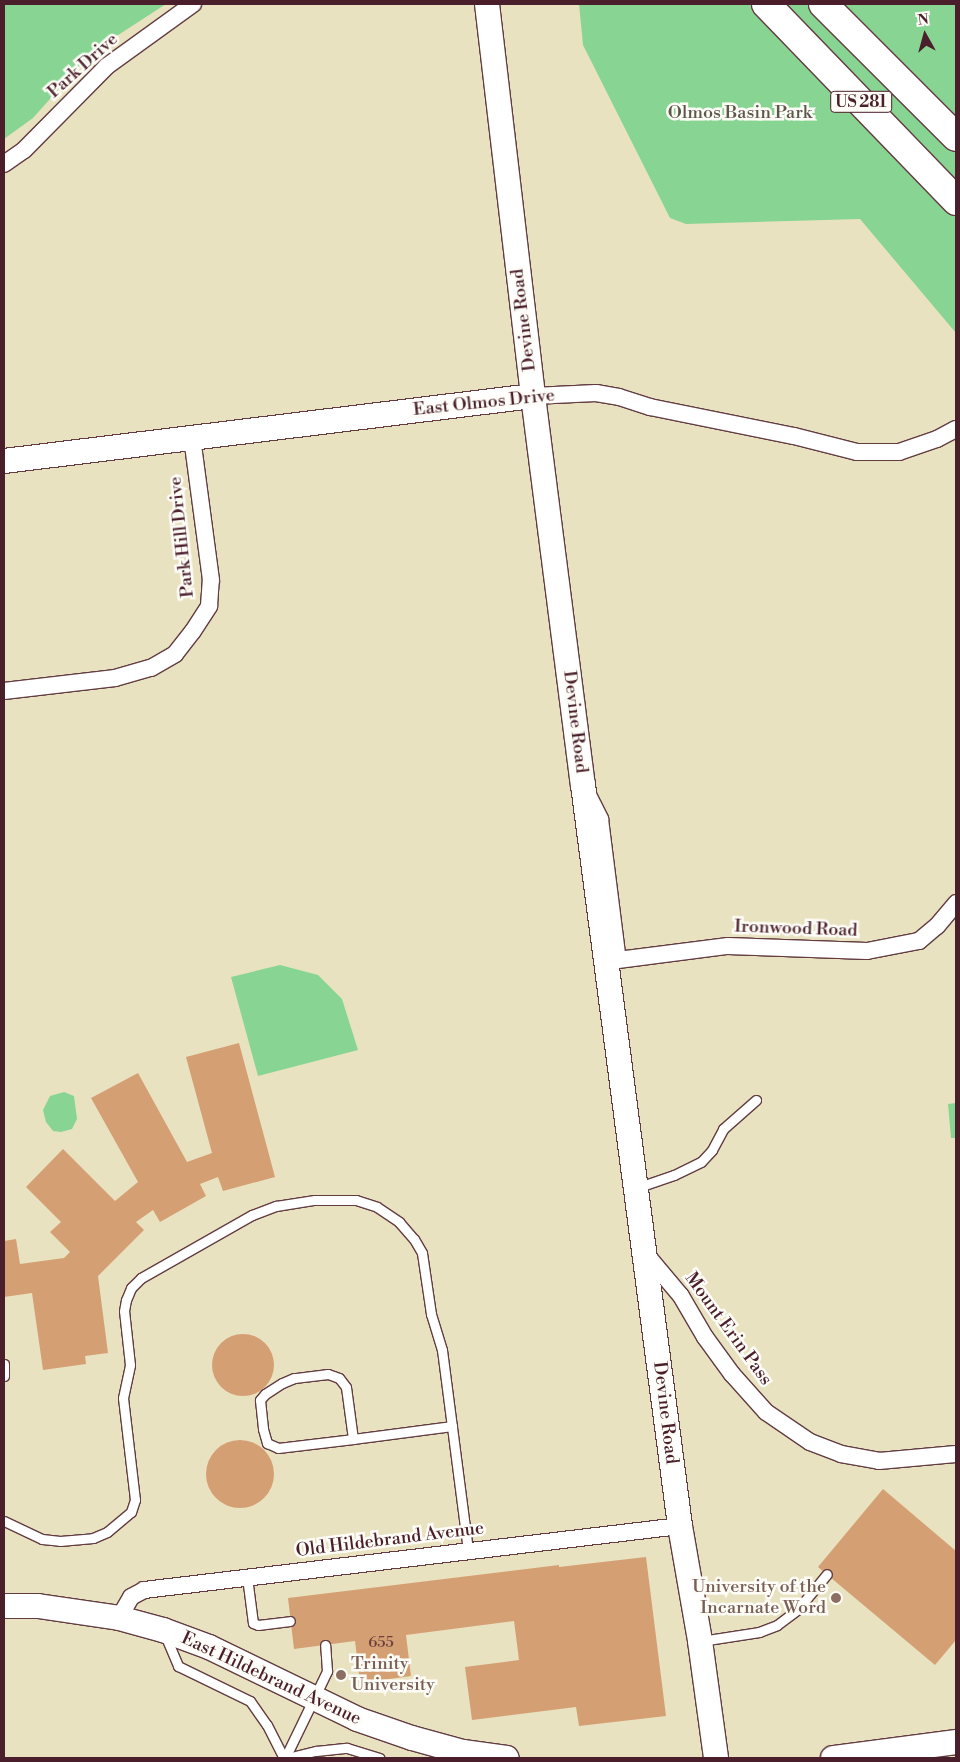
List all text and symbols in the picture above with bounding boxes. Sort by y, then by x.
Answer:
north arrow [900,10,950,60]
text: N [917,11,930,30]
street label: Park Drive [43,29,123,103]
road number: US 281 [830,88,892,115]
park label: Olmos Basin Park [668,102,812,124]
street label: Devine Road [507,267,541,373]
street label: East Olmos Drive [412,385,556,421]
street label: Park Hill Drive [165,475,199,599]
street label: Devine Road [558,669,592,775]
street label: Ironwood Road [734,916,858,942]
street label: Mount Erin Pass [680,1268,776,1390]
street label: Devine Road [648,1360,682,1466]
street label: Old Hildebrand Avenue [295,1518,485,1562]
place label: University of the Incarnate Word [692,1577,826,1620]
marker: University of the Incarnate Word [830,1592,842,1604]
street label: East Hildebrand Avenue [178,1628,364,1730]
house number: 655 [368,1634,394,1652]
place label: Trinity University [351,1654,435,1696]
marker: Trinity University [335,1669,347,1681]

